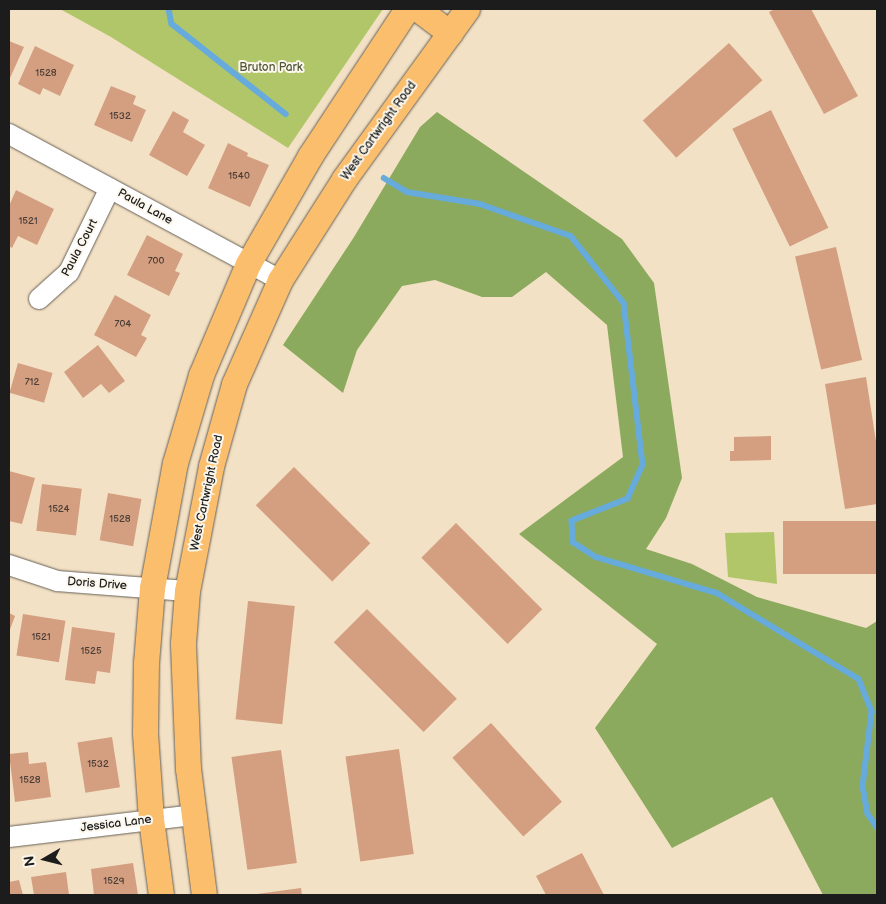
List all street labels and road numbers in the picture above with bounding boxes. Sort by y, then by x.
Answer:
street label: West Cartwright Road [338,79,420,183]
street label: Paula Lane [115,186,175,228]
street label: Paula Court [59,217,101,279]
street label: West Cartwright Road [188,434,226,552]
street label: Doris Drive [67,575,127,593]
street label: Jessica Lane [80,812,152,836]

